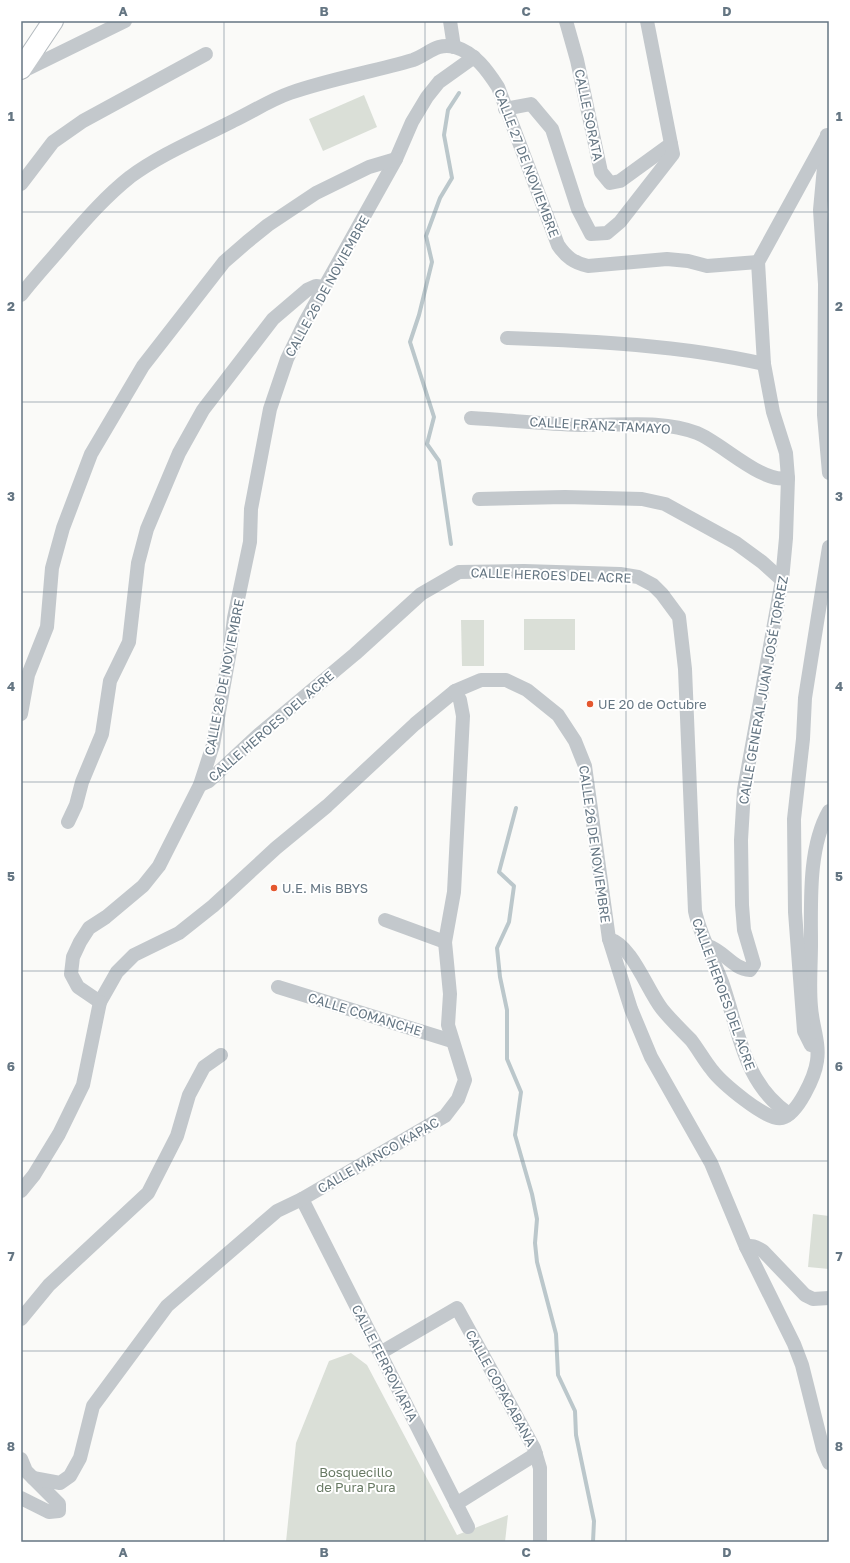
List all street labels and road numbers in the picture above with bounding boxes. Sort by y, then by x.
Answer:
street label: CALLE SORATA [571,68,607,163]
street label: CALLE 27 DE NOVIEMBRE [491,86,563,240]
street label: CALLE 26 DE NOVIEMBRE [281,213,373,359]
street label: CALLE FRANZ TAMAYO [529,413,671,437]
street label: CALLE HEROES DEL ACRE [470,564,632,586]
street label: CALLE GENERAL JUAN JOSÉ TORREZ [735,574,791,805]
street label: CALLE 26 DE NOVIEMBRE [201,597,247,756]
street label: CALLE HEROES DEL ACRE [205,667,337,785]
street label: CALLE 26 DE NOVIEMBRE [576,764,614,924]
street label: CALLE HEROES DEL ACRE [689,916,759,1072]
street label: CALLE COMANCHE [306,989,424,1039]
street label: CALLE MANCO KAPAC [314,1114,442,1196]
street label: CALLE FERROVIARIA [349,1302,422,1424]
street label: CALLE COPACABANA [462,1327,540,1449]

